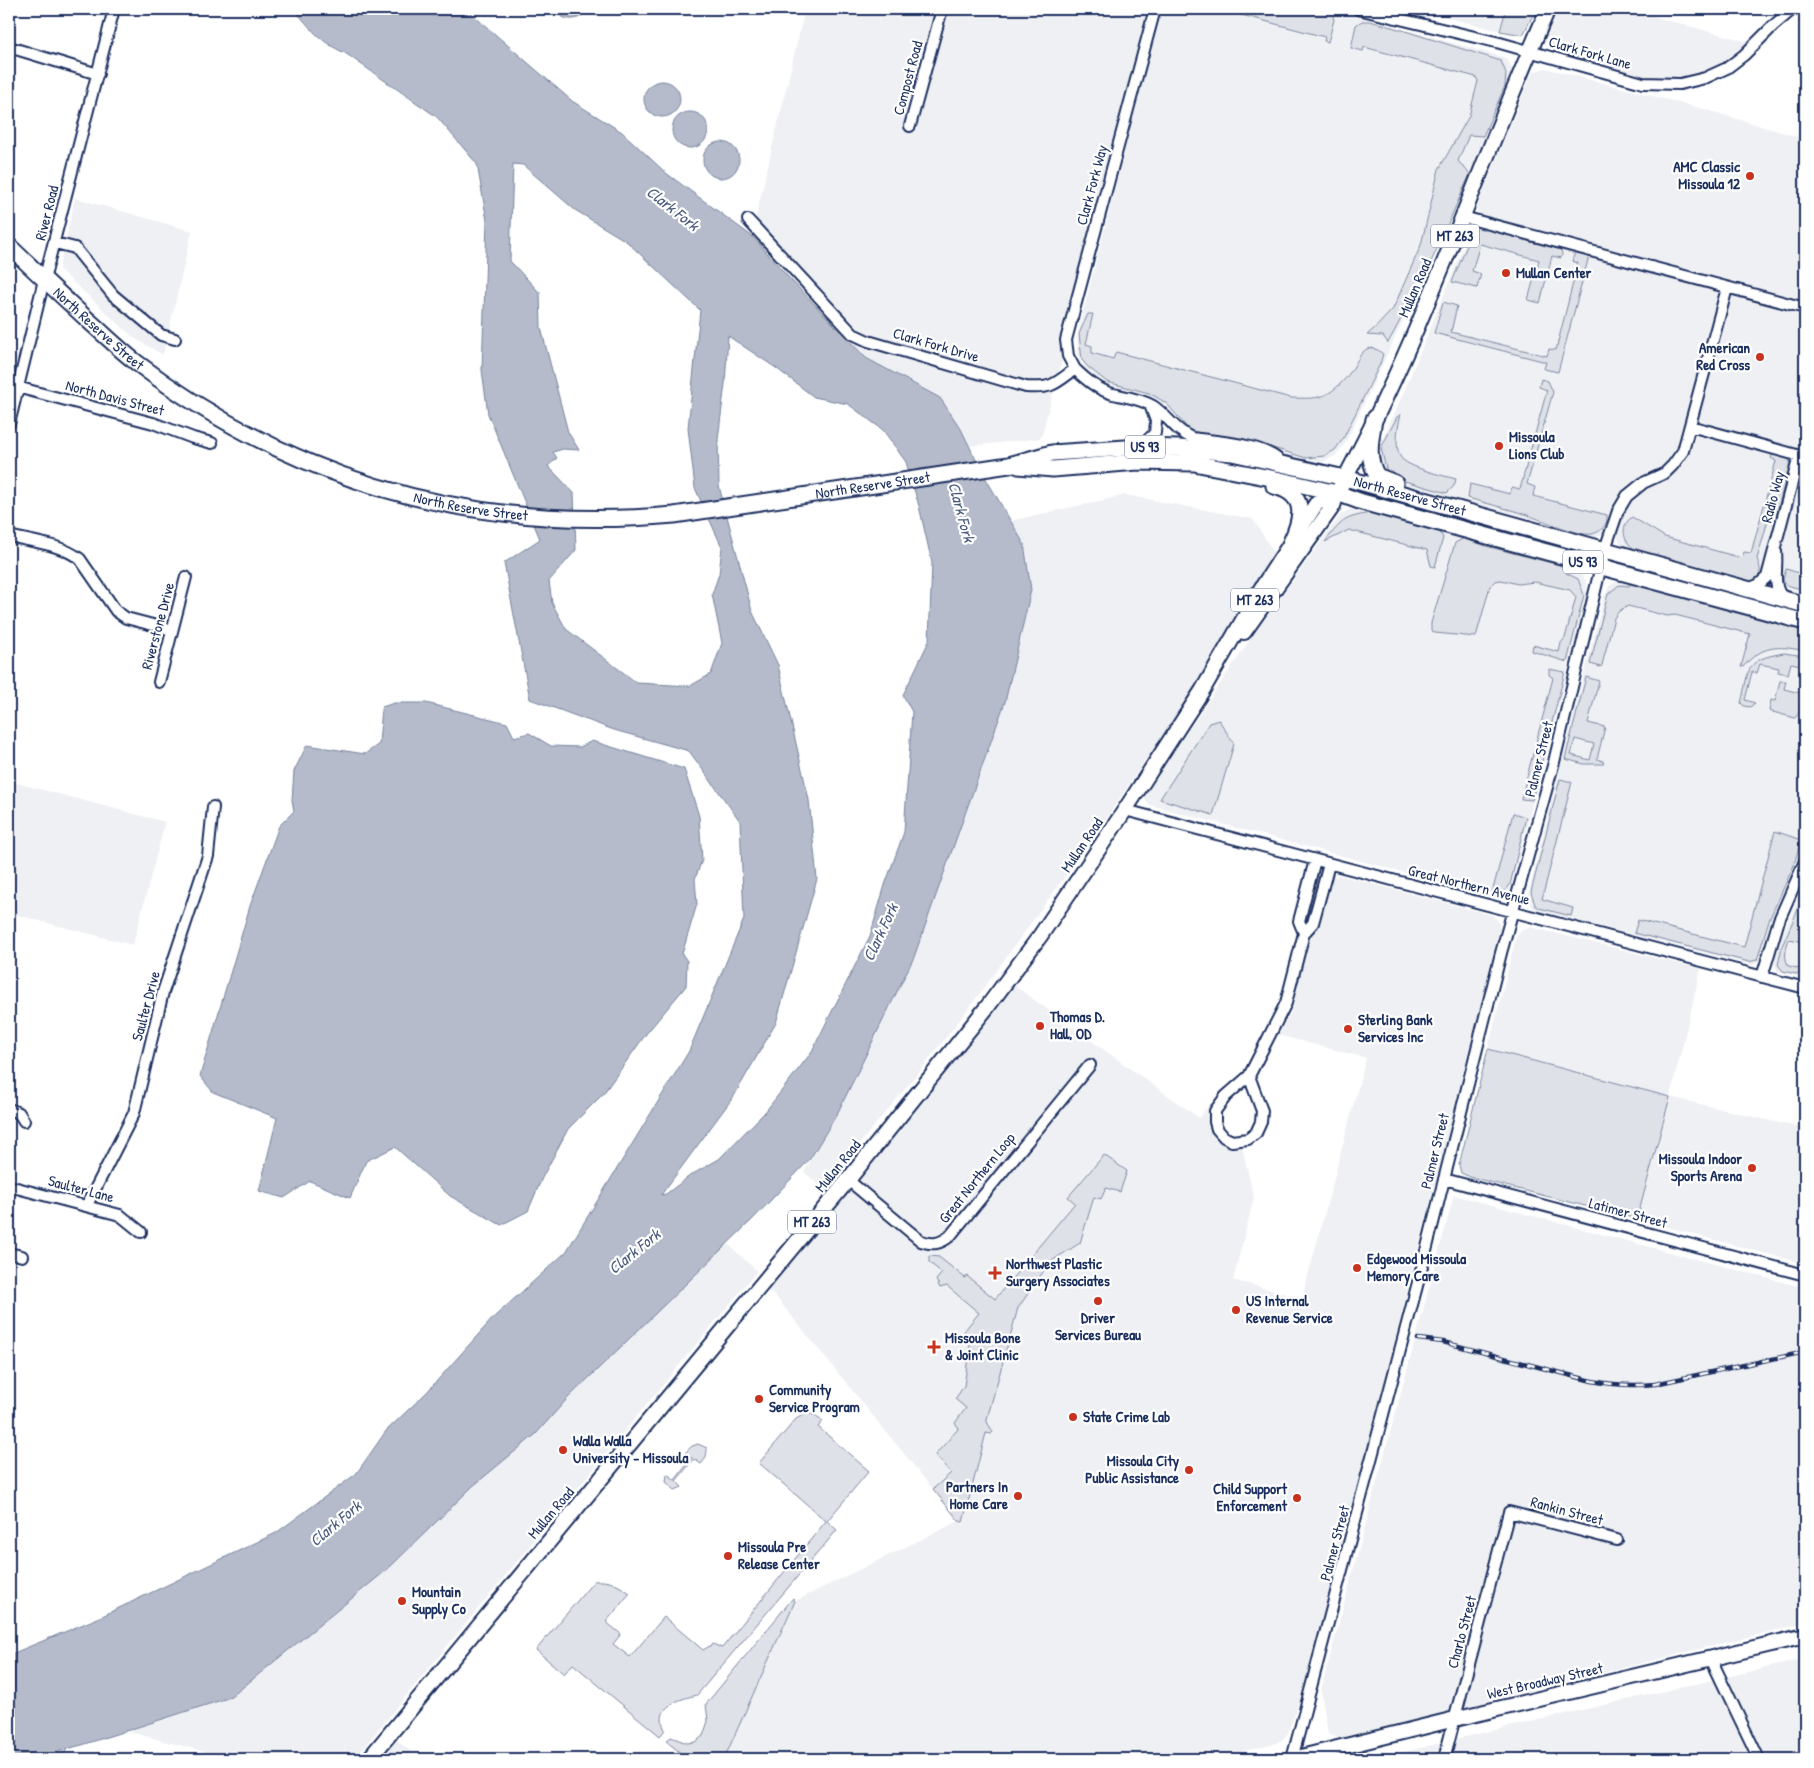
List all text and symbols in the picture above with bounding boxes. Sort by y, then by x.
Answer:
street label: Clark Fork Lane [1546,31,1634,74]
street label: Compost Road [888,38,928,117]
street label: Clark Fork Way [1071,142,1112,227]
place label: AMC Classic Missoula 12 [1673,156,1741,194]
marker: AMC Classic Missoula 12 [1744,170,1756,182]
water label: Clark Fork [642,181,705,236]
street label: River Road [30,183,64,243]
road number: MT 263 [1431,225,1479,248]
street label: Mullan Road [1393,255,1436,320]
place label: Mullan Center [1516,262,1592,283]
marker: Mullan Center [1500,267,1512,279]
street label: North Reserve Street [49,282,149,375]
street label: Clark Fork Drive [891,322,982,367]
place label: American Red Cross [1696,337,1750,375]
marker: American Red Cross [1754,351,1766,363]
street label: North Davis Street [64,374,168,421]
place label: Missoula Lions Club [1509,426,1564,464]
road number: US 93 [1125,436,1165,458]
marker: Missoula Lions Club [1493,440,1505,452]
street label: North Reserve Street [814,466,932,504]
street label: Radio Way [1756,469,1790,525]
street label: North Reserve Street [1352,470,1469,521]
water label: Clark Fork [943,480,981,546]
street label: North Reserve Street [412,486,530,526]
road number: US 93 [1563,550,1603,574]
street label: Riverstone Drive [136,580,179,672]
road number: MT 263 [1231,588,1279,612]
street label: Palmer Street [1519,718,1558,799]
street label: Mullan Road [1056,813,1108,876]
street label: Great Northern Avenue [1406,859,1532,910]
water label: Clark Fork [857,898,903,964]
street label: Saulter Drive [126,969,165,1043]
place label: Thomas D. Hall, OD [1049,1006,1105,1044]
place label: Sterling Bank Services Inc [1358,1009,1433,1047]
marker: Thomas D. Hall, OD [1034,1020,1046,1032]
marker: Sterling Bank Services Inc [1342,1023,1354,1035]
street label: Palmer Street [1415,1110,1454,1191]
street label: Great Northern Loop [934,1128,1020,1227]
street label: Mullan Road [810,1135,865,1196]
place label: Missoula Indoor Sports Arena [1659,1148,1742,1187]
marker: Missoula Indoor Sports Arena [1746,1162,1758,1174]
street label: Saulter Lane [46,1170,116,1207]
street label: Latimer Street [1587,1192,1670,1233]
road number: MT 263 [788,1210,836,1234]
water label: Clark Fork [603,1222,666,1279]
place label: Edgewood Missoula Memory Care [1367,1248,1466,1287]
place label: Northwest Plastic Surgery Associates [1006,1253,1110,1292]
marker: Edgewood Missoula Memory Care [1351,1262,1363,1274]
marker: Northwest Plastic Surgery Associates [988,1266,1002,1280]
place label: US Internal Revenue Service [1246,1290,1333,1328]
marker: Driver Services Bureau [1092,1295,1104,1307]
marker: US Internal Revenue Service [1230,1304,1242,1316]
place label: Driver Services Bureau [1055,1307,1142,1345]
place label: Missoula Bone & Joint Clinic [945,1327,1021,1365]
marker: Missoula Bone & Joint Clinic [927,1340,941,1354]
place label: Community Service Program [769,1379,860,1418]
marker: Community Service Program [753,1393,765,1405]
place label: State Crime Lab [1083,1406,1170,1427]
marker: State Crime Lab [1067,1411,1079,1423]
place label: Walla Walla University - Missoula [573,1430,689,1469]
marker: Walla Walla University - Missoula [557,1444,569,1456]
place label: Missoula City Public Assistance [1085,1450,1180,1488]
marker: Missoula City Public Assistance [1183,1464,1195,1476]
place label: Partners In Home Care [946,1476,1008,1514]
place label: Child Support Enforcement [1213,1478,1288,1516]
street label: Mullan Road [523,1482,579,1543]
marker: Partners In Home Care [1012,1490,1024,1502]
street label: Rankin Street [1529,1491,1606,1530]
marker: Child Support Enforcement [1291,1492,1303,1504]
water label: Clark Fork [305,1494,366,1551]
street label: Palmer Street [1314,1502,1355,1583]
place label: Missoula Pre Release Center [738,1536,820,1574]
marker: Missoula Pre Release Center [722,1550,734,1562]
place label: Mountain Supply Co [412,1581,466,1620]
street label: Charlo Street [1442,1592,1482,1671]
marker: Mountain Supply Co [396,1595,408,1607]
street label: West Broadway Street [1485,1657,1606,1704]

